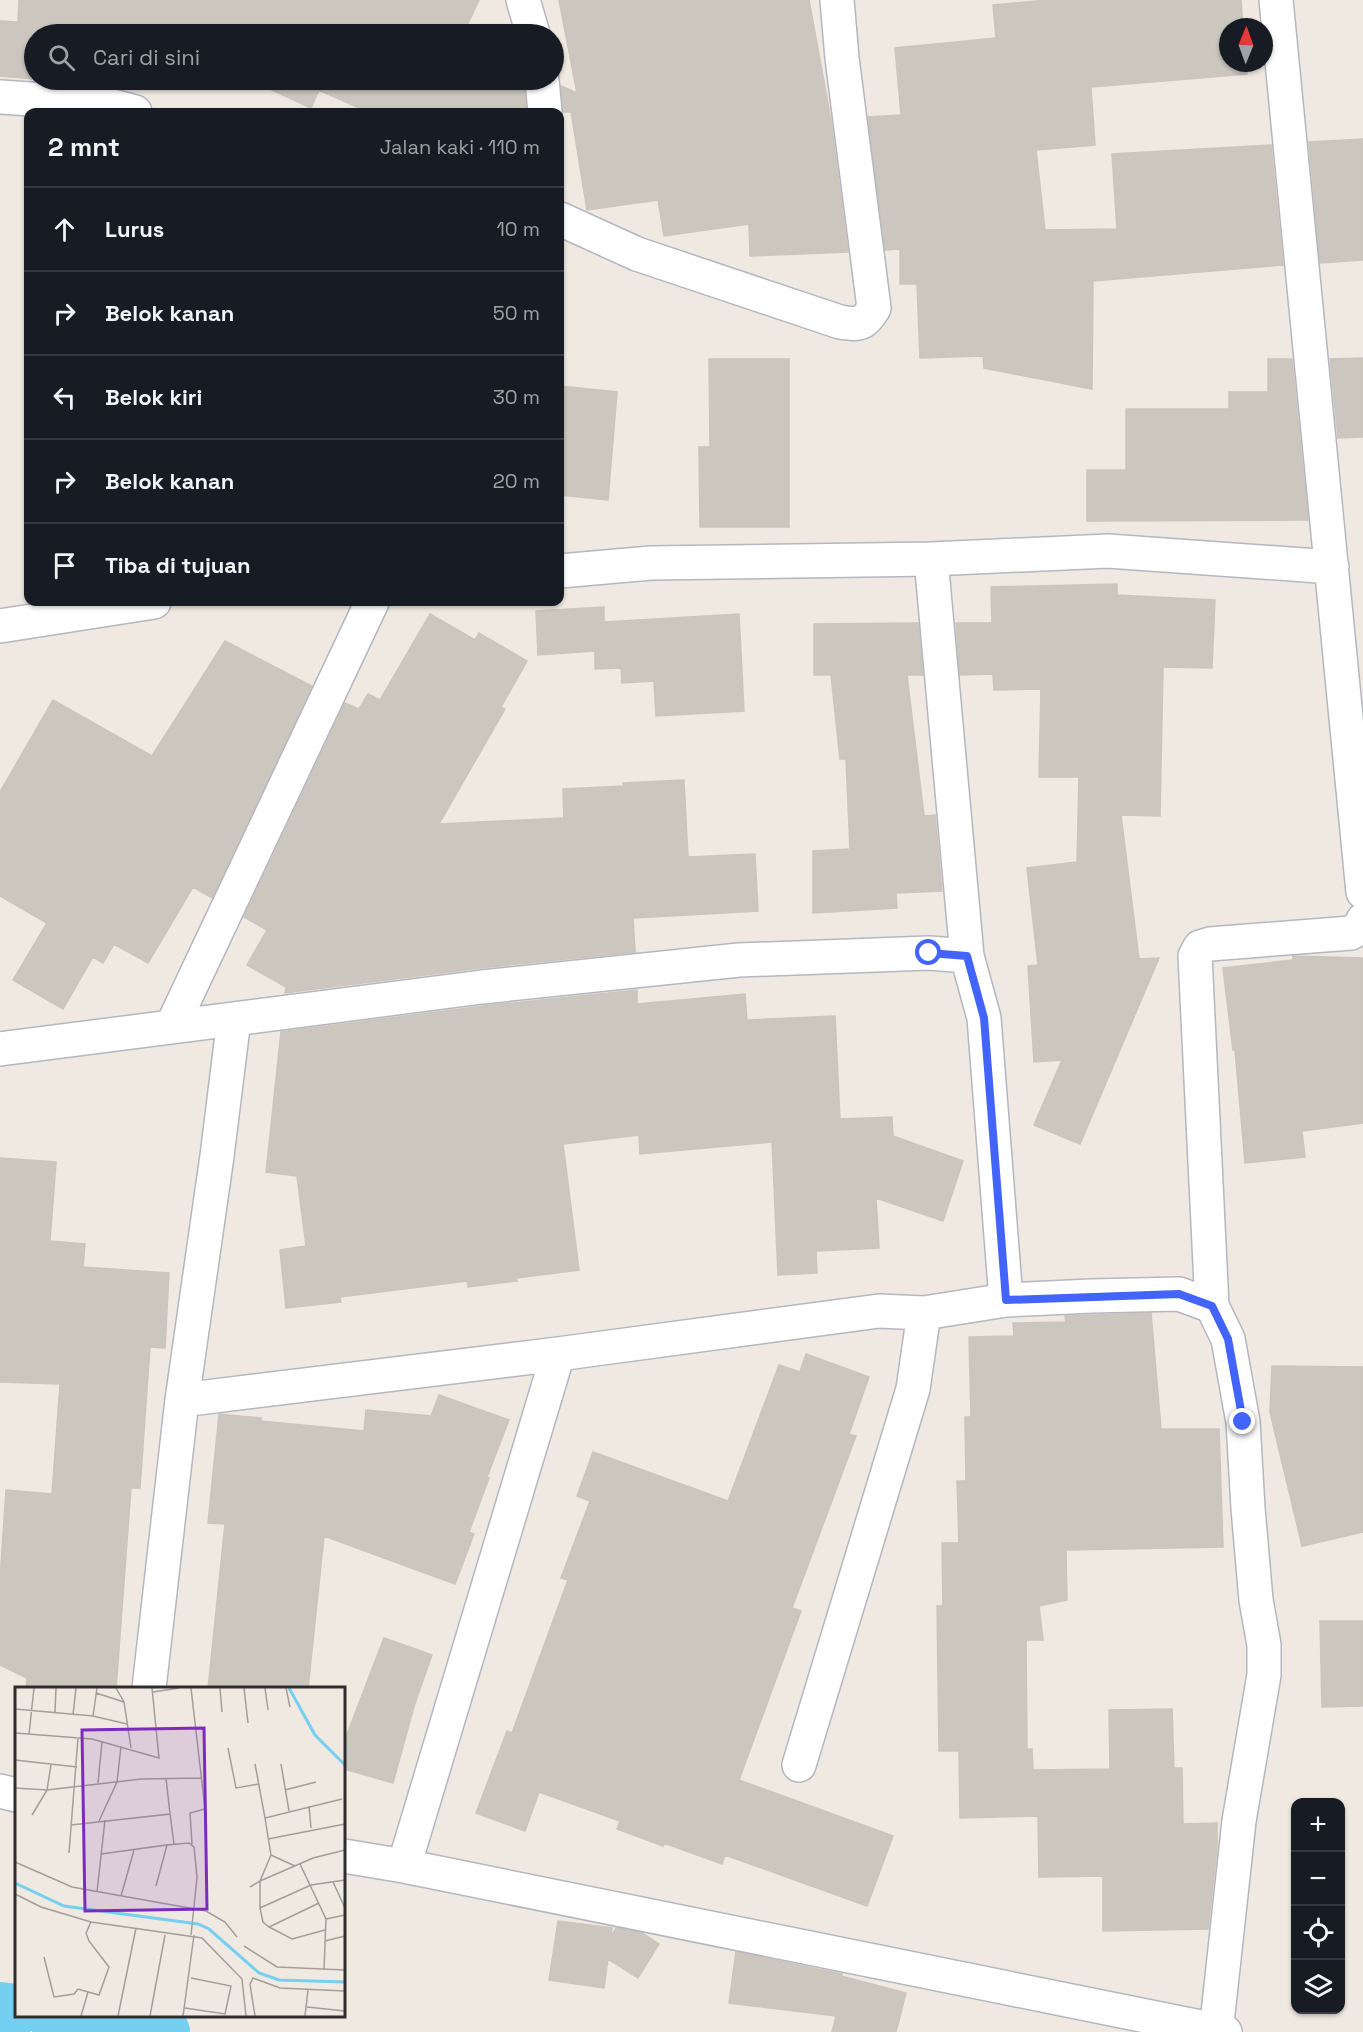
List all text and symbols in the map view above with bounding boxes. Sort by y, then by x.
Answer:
north arrow [1219,18,1273,72]
search box [24,24,564,90]
icon: search [45,41,78,74]
text: Cari di sini [93,43,200,71]
text: 2 mnt [48,130,120,164]
text: Jalan kaki · 110 m [380,134,540,160]
icon: ahead [48,213,81,246]
text: Lurus [105,215,164,243]
text: 10 m [496,216,540,242]
icon: right [48,297,81,330]
text: Belok kanan [105,299,234,327]
text: 50 m [493,300,540,326]
icon: left [48,381,81,414]
text: Belok kiri [105,383,202,411]
text: 30 m [493,384,540,410]
icon: right [48,465,81,498]
text: Belok kanan [105,467,234,495]
text: 20 m [493,468,540,494]
icon: arrive [48,549,81,582]
text: Tiba di tujuan [105,551,251,579]
route start [915,939,941,965]
route end [1229,1408,1255,1434]
inset map [15,1687,345,2017]
map controls [1291,1798,1345,2014]
button: + [1291,1798,1345,1852]
button: − [1291,1852,1345,1906]
button: locate [1291,1906,1345,1960]
button: layers [1291,1960,1345,2014]

